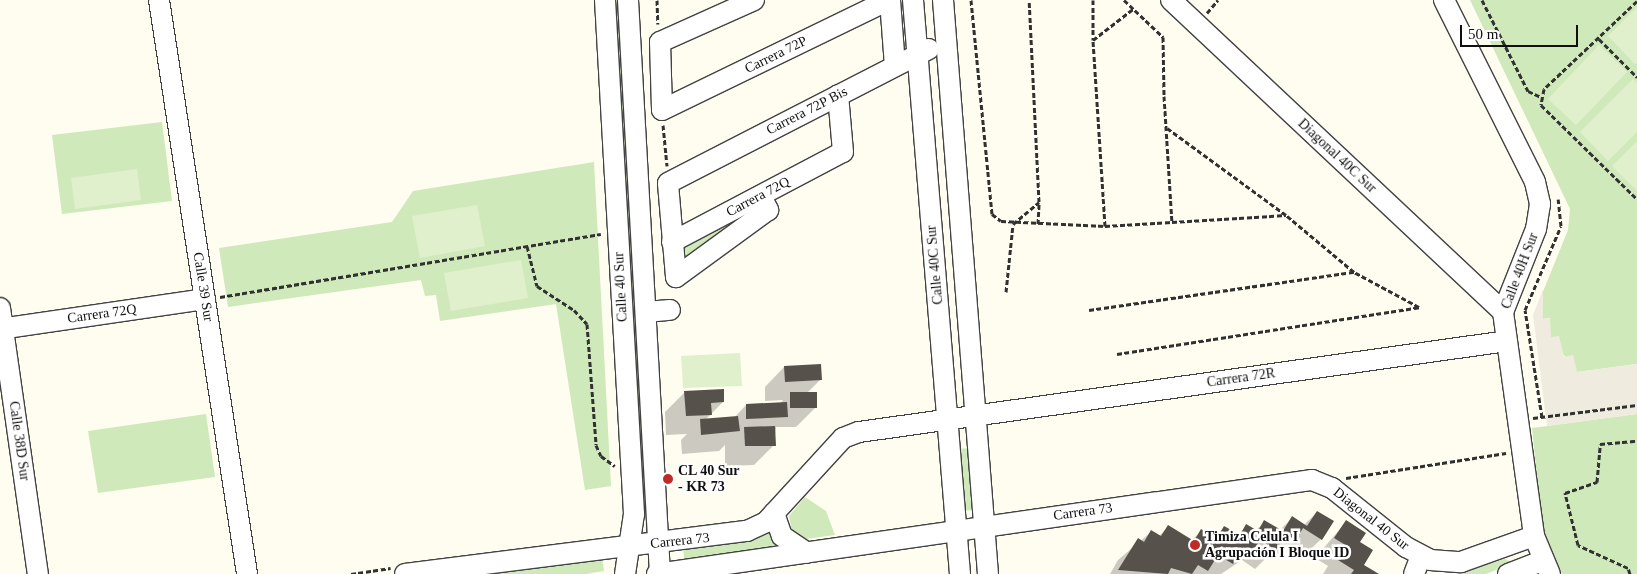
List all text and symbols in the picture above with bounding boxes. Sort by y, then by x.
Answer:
scale bar [1462,15,1580,47]
text: 50 m [1468,26,1498,42]
street label: Carrera 72P [742,33,810,77]
street label: Carrera 72P Bis [763,83,851,139]
street label: Diagonal 40C Sur [1294,115,1380,197]
street label: Carrera 72Q [723,173,793,221]
street label: Calle 40C Sur [923,225,947,305]
street label: Calle 40H Sur [1498,231,1542,311]
street label: Calle 39 Sur [189,251,217,323]
street label: Calle 40 Sur [611,252,631,322]
street label: Carrera 72Q [66,301,138,327]
street label: Carrera 72R [1206,365,1276,391]
street label: Calle 38D Sur [5,400,33,482]
place label: CL 40 Sur - KR 73 [678,463,740,496]
marker: CL 40 Sur - KR 73 [662,473,674,485]
street label: Diagonal 40 Sur [1330,484,1412,554]
street label: Carrera 73 [1052,500,1114,524]
place label: Timiza Celula I Agrupación I Bloque ID [1205,529,1349,562]
street label: Carrera 73 [650,530,710,552]
marker: Timiza Celula I Agrupación I Bloque ID [1189,539,1201,551]

